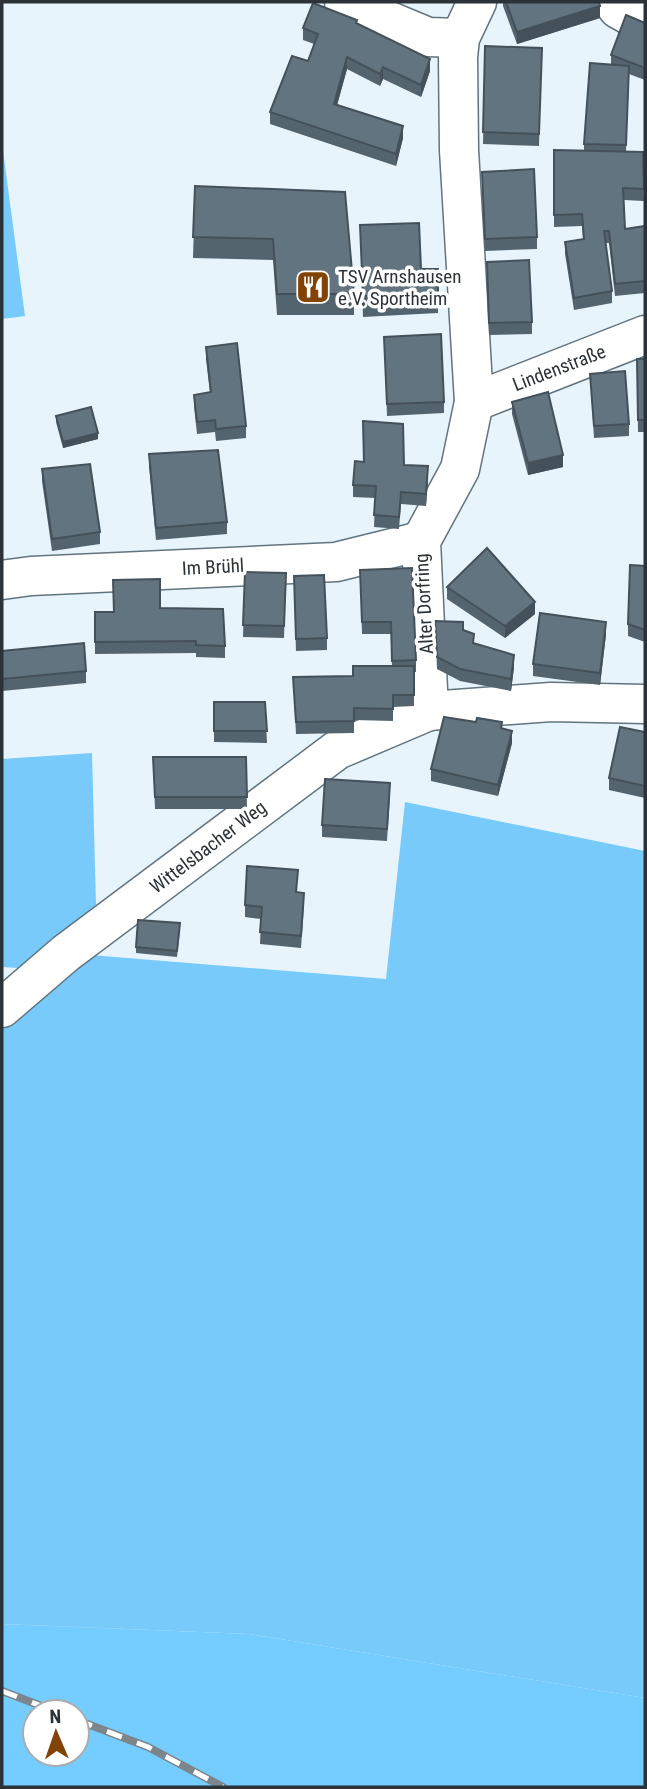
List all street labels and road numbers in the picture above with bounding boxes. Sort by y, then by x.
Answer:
street label: Lindenstraße [509,340,609,396]
street label: Alter Dorfring [410,553,438,655]
street label: Im Brühl [181,554,245,580]
street label: Wittelsbacher Weg [145,796,271,898]

